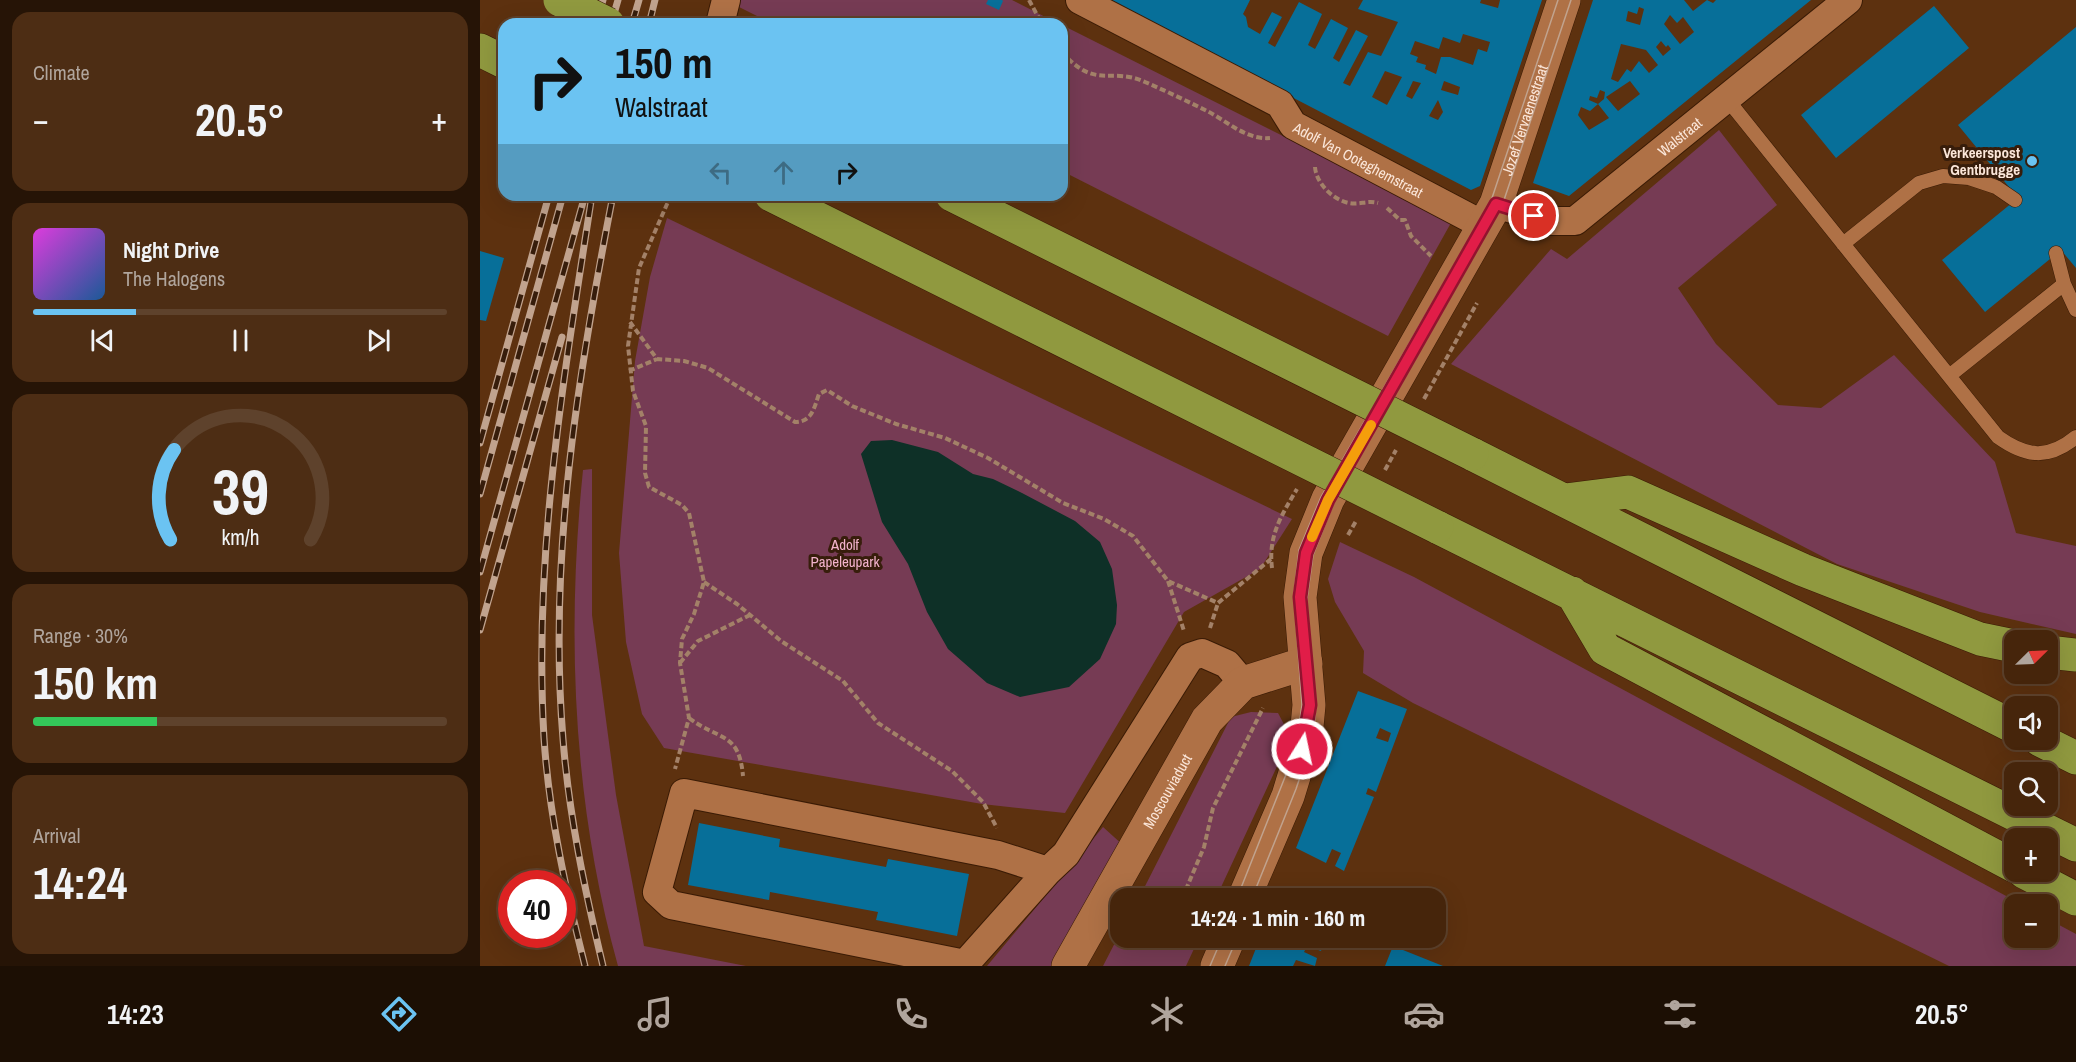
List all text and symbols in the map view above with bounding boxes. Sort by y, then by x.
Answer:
text: 150 m [615,35,713,91]
icon: right [516,42,594,120]
text: Climate [33,59,90,86]
street label: Jozef Vervaenestraat [1496,61,1552,178]
text: 20.5° [195,89,285,150]
text: Walstraat [615,89,708,125]
text: − [33,97,49,141]
text: + [431,97,447,141]
street label: Walstraat [1653,112,1707,161]
street label: Adolf Van Ooteghemstraat [1289,116,1428,203]
place label: Verkeerspost Gentbrugge [1943,142,2020,180]
marker: Verkeerspost Gentbrugge [2025,154,2039,168]
icon: left [704,156,737,189]
icon: ahead [767,156,800,189]
icon: right [830,156,863,189]
pin [1508,190,1559,241]
icon: arrive [1517,199,1550,232]
text: Night Drive [123,235,219,265]
text: The Halogens [123,265,225,292]
icon: previous [86,324,119,357]
icon: pause [224,324,257,357]
icon: next [362,324,395,357]
text: 39 [212,449,268,533]
text: km/h [221,523,259,552]
park label: Adolf Papeleupark [810,534,880,572]
text: Range · 30% [33,622,128,649]
north arrow [2004,630,2058,684]
map controls [2004,630,2058,948]
text: 150 km [33,652,158,713]
button: sound [2004,696,2058,750]
position arrow [1270,717,1334,781]
street label: Moscouviaduct [1137,749,1197,832]
button: search [2004,762,2058,816]
text: Arrival [33,822,80,849]
button: + [2004,828,2058,882]
text: 14:24 [33,852,127,913]
speed limit sign: 40 [498,870,576,948]
button: − [2004,894,2058,948]
text: 14:24 · 1 min · 160 m [1191,903,1365,933]
icon: directions [378,993,420,1035]
icon: music [634,993,676,1035]
icon: phone [890,993,932,1035]
icon: climate [1146,993,1188,1035]
icon: car [1403,993,1445,1035]
icon: filters [1659,993,1701,1035]
text: 14:23 [107,996,164,1032]
text: 20.5° [1915,996,1969,1032]

